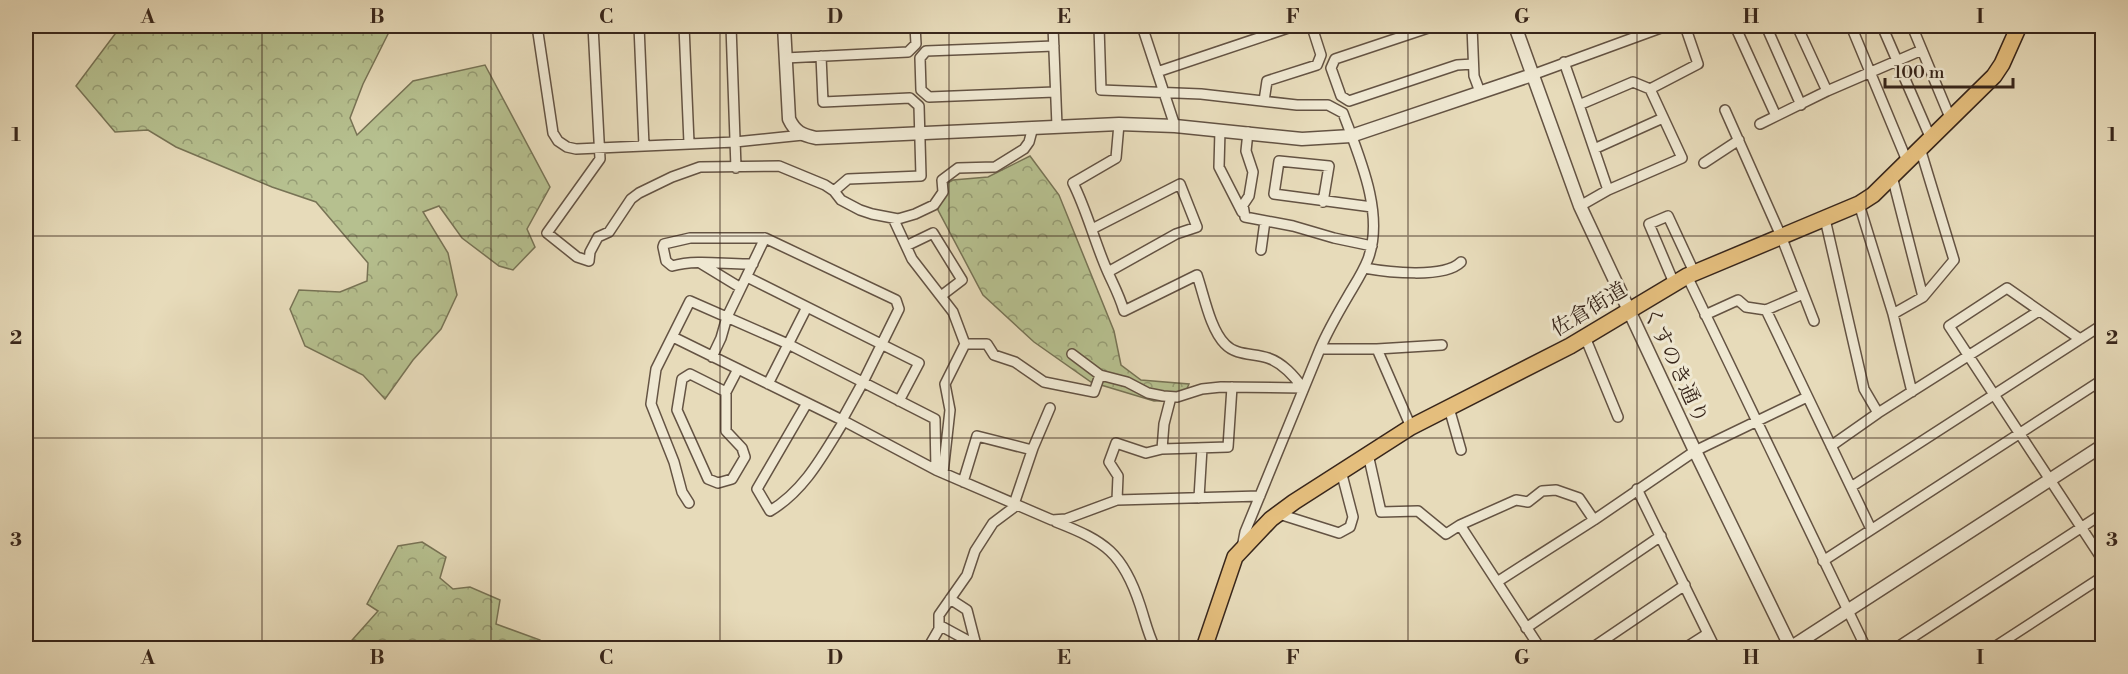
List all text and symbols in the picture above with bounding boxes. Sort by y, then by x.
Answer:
text: A [140,5,156,30]
text: B [369,5,385,30]
text: C [599,5,613,30]
text: D [827,5,843,30]
text: E [1057,5,1071,30]
text: F [1286,5,1300,30]
text: G [1514,5,1530,30]
text: H [1743,5,1760,30]
text: I [1976,5,1984,30]
scale bar [1885,51,2012,89]
text: 100 m [1894,61,1945,84]
text: 1 [11,123,21,148]
text: 1 [2107,123,2117,148]
street label: 佐倉街道 [1547,277,1632,343]
street label: くすのき通り [1637,303,1714,428]
text: 2 [10,326,22,351]
text: 2 [2106,326,2118,351]
text: 3 [10,528,22,553]
text: 3 [2106,528,2118,553]
text: A [140,646,156,671]
text: B [369,646,385,671]
text: C [599,646,613,671]
text: D [827,646,843,671]
text: E [1057,646,1071,671]
text: F [1286,646,1300,671]
text: G [1514,646,1530,671]
text: H [1743,646,1760,671]
text: I [1976,646,1984,671]

